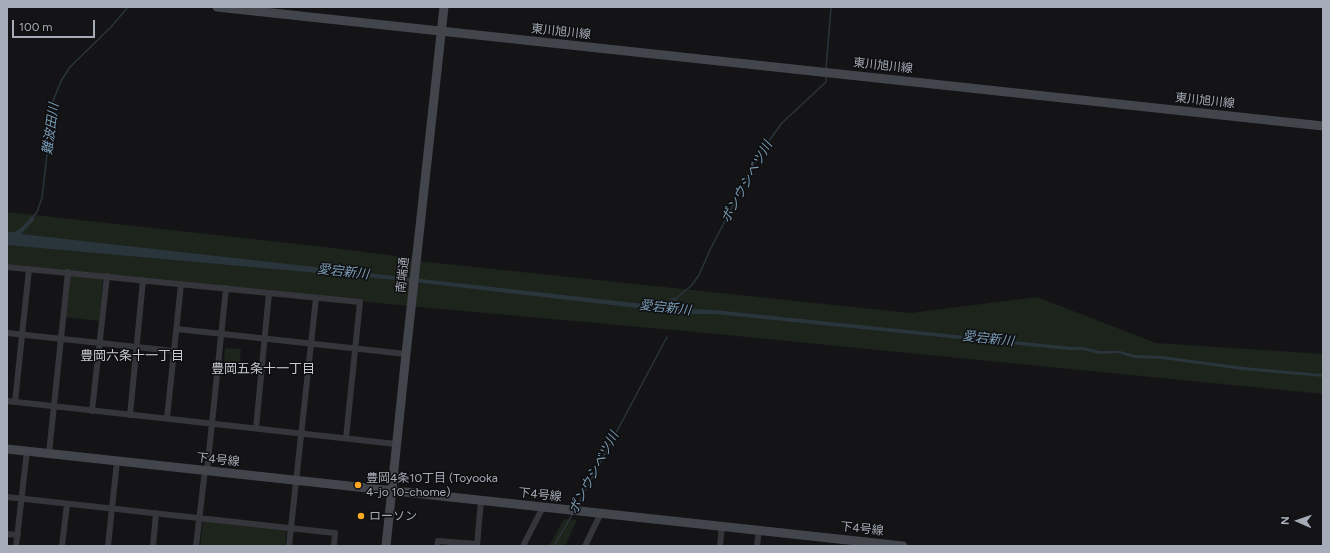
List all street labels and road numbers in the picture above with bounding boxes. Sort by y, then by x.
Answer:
street label: 東川旭川線 [530,22,592,42]
street label: 東川旭川線 [852,56,914,76]
street label: 東川旭川線 [1174,91,1236,111]
street label: 南端通 [394,256,412,294]
street label: 下4号線 [196,451,240,469]
street label: 下4号線 [518,486,562,504]
street label: 下4号線 [840,520,884,538]

